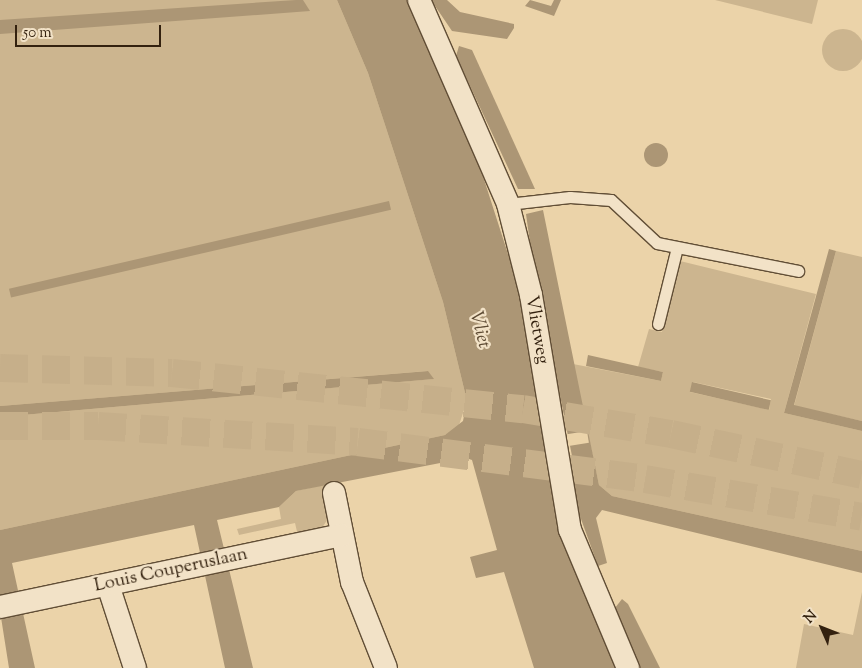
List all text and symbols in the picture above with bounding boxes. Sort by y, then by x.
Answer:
scale bar [18,15,164,47]
text: 50 m [23,23,52,44]
street label: Vlietweg [519,294,553,366]
water label: Vliet [463,309,495,351]
street label: Louis Couperuslaan [92,544,250,598]
north arrow [797,603,847,653]
text: N [800,607,822,629]

